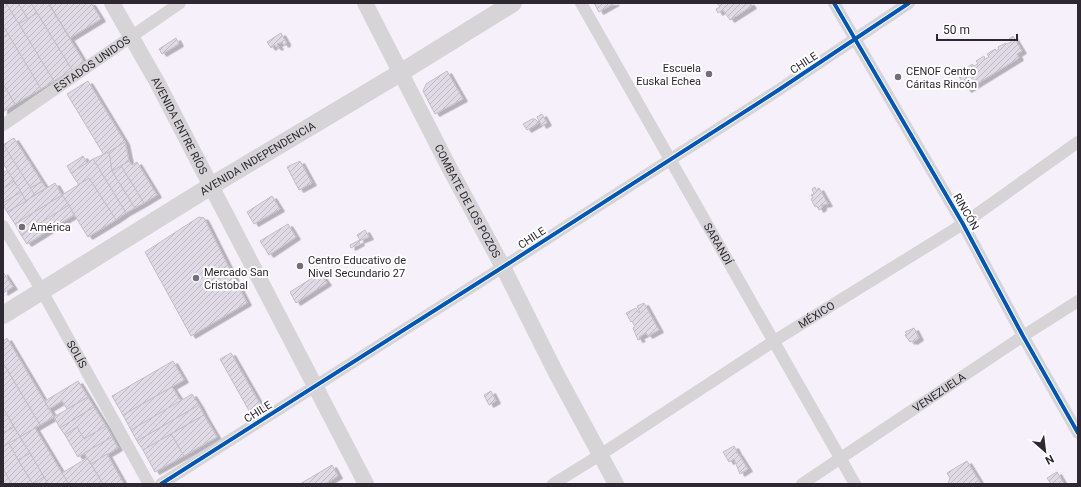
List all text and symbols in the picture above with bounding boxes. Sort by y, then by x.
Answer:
scale bar [937,16,1017,42]
text: 50 m [943,23,970,37]
street label: ESTADOS UNIDOS [51,33,133,94]
street label: CHILE [788,49,820,77]
place label: Escuela Euskal Echea [636,62,701,88]
place label: CENOF Centro Cáritas Rincón [906,65,977,91]
marker: Escuela Euskal Echea [704,69,714,79]
marker: CENOF Centro Cáritas Rincón [893,72,903,82]
street label: AVENIDA ENTRE RÍOS [149,74,211,177]
street label: AVENIDA INDEPENDENCIA [198,118,318,198]
street label: COMBATE DE LOS POZOS [432,142,503,260]
street label: RINCÓN [950,191,982,233]
place label: América [30,221,71,234]
street label: SARANDÍ [701,221,736,268]
marker: América [17,222,27,232]
street label: CHILE [516,224,548,252]
place label: Centro Educativo de Nivel Secundario 27 [308,254,406,280]
marker: Centro Educativo de Nivel Secundario 27 [295,261,305,271]
place label: Mercado San Cristobal [204,266,269,292]
marker: Mercado San Cristobal [191,273,201,283]
street label: MÉXICO [796,299,837,331]
street label: SOLÍS [64,338,90,371]
street label: VENEZUELA [910,369,969,414]
street label: CHILE [242,398,274,426]
north arrow [1025,431,1065,471]
text: N [1043,452,1056,467]

